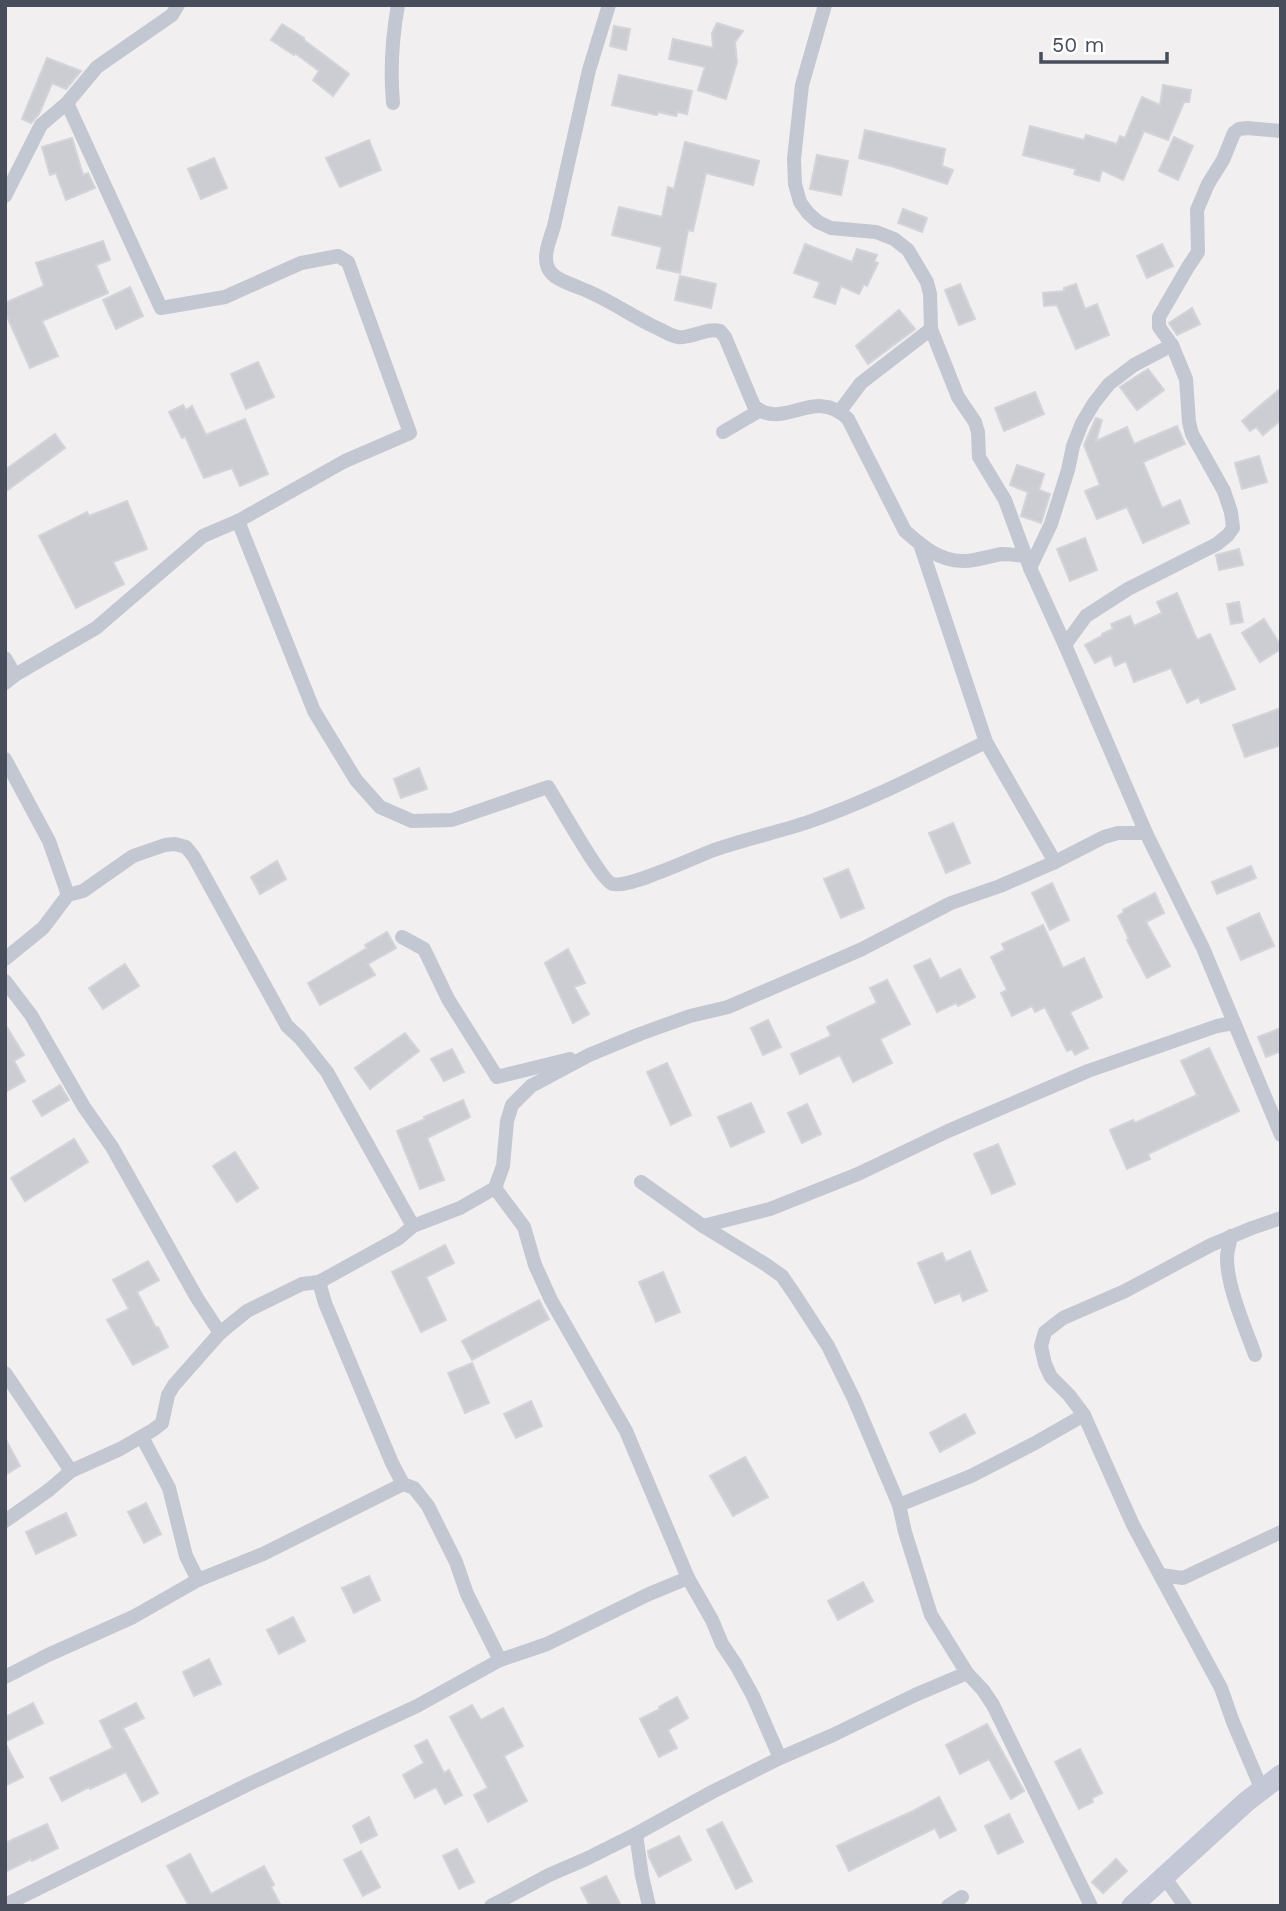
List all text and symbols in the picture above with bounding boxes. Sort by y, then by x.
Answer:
scale bar [1041,21,1167,65]
text: 50 m [1052,32,1104,57]

